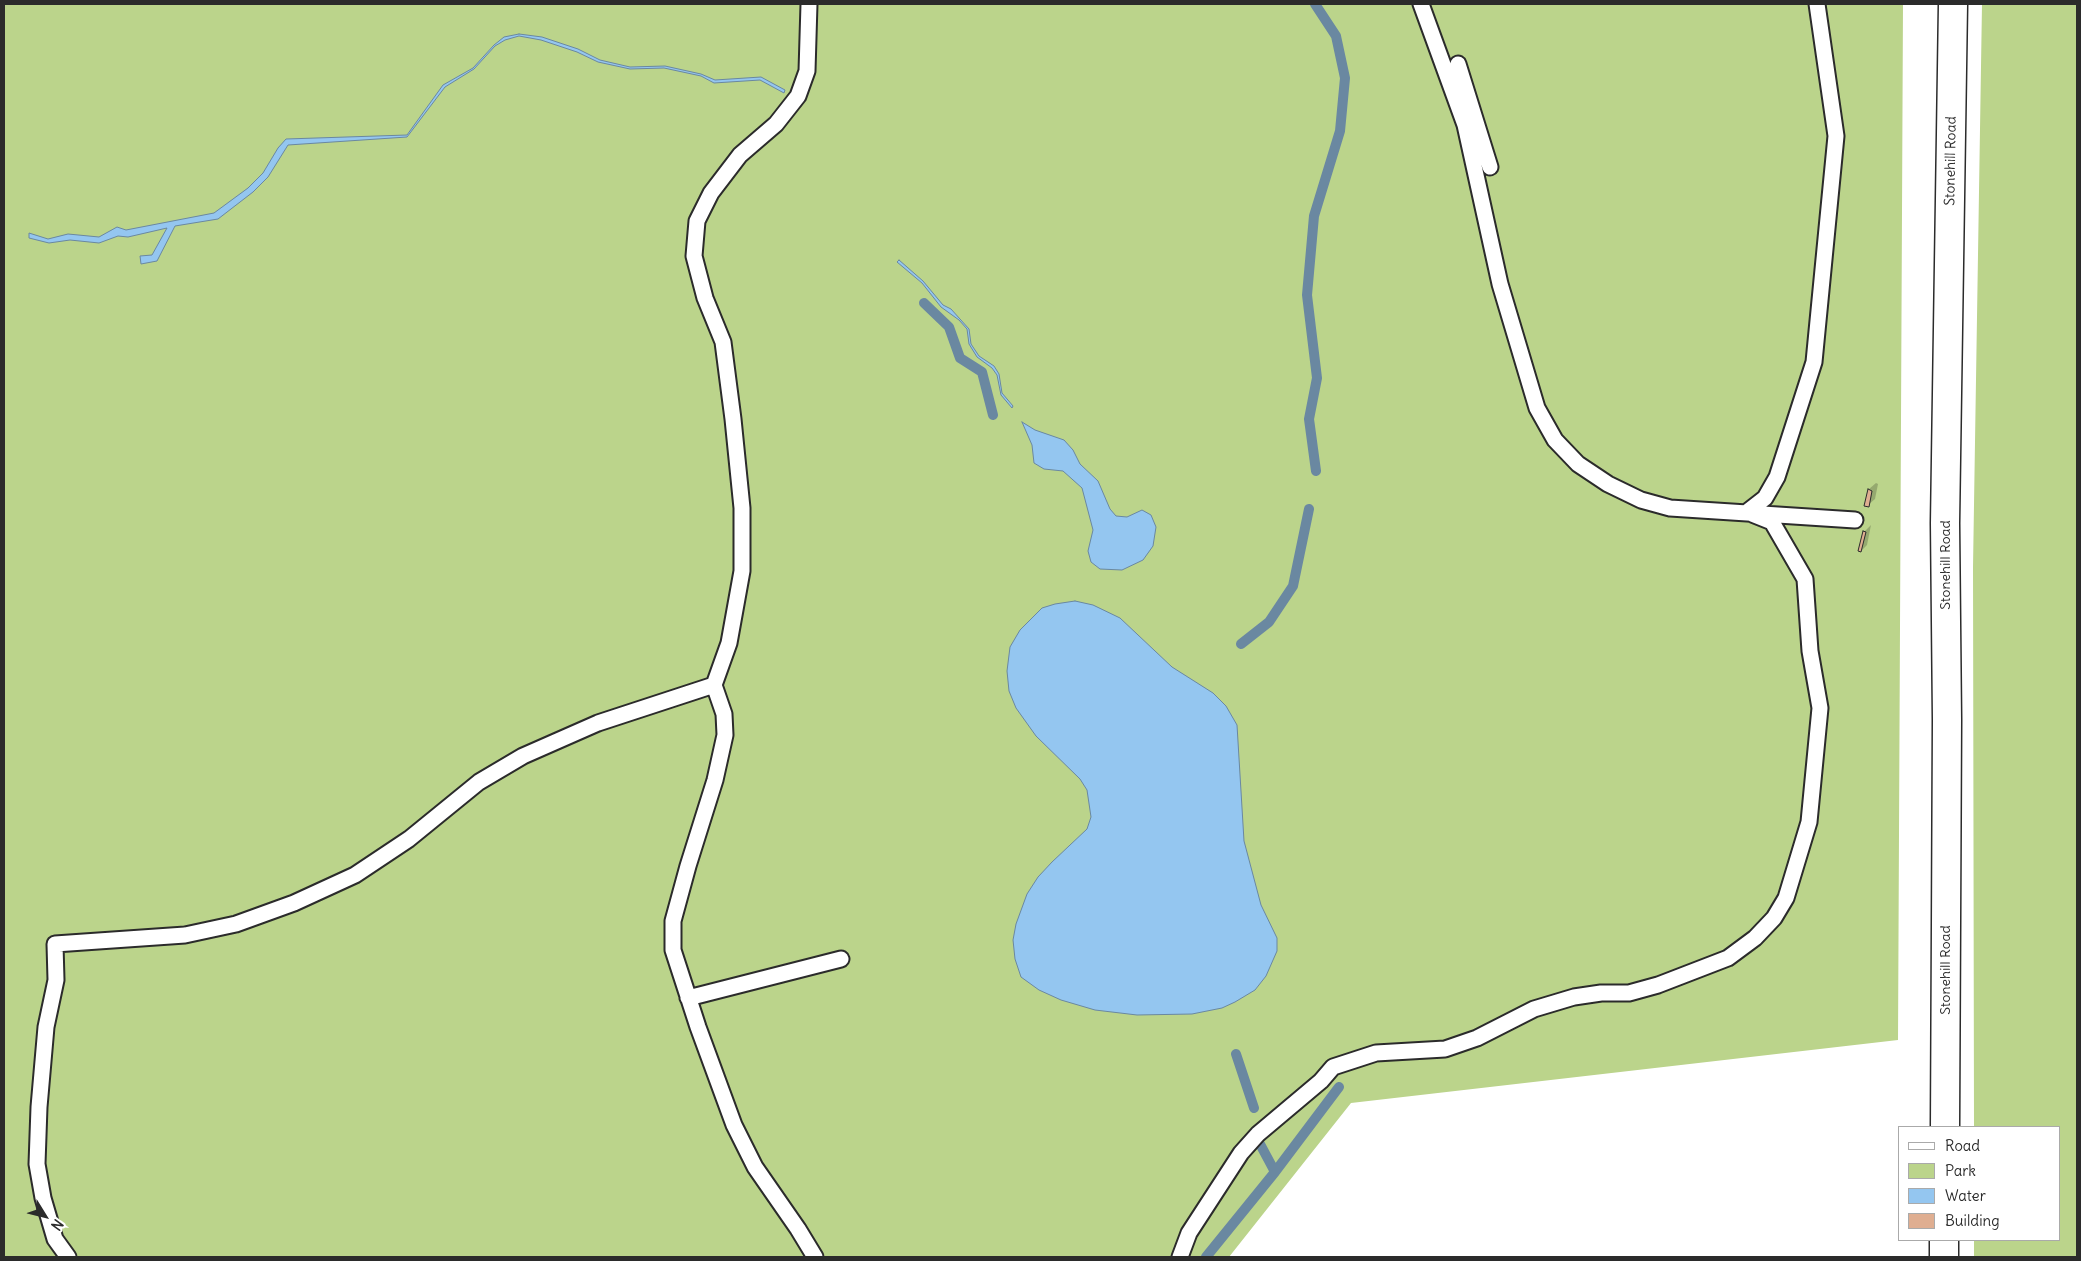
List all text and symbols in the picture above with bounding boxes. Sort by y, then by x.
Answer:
street label: Stonehill Road [1942,116,1960,206]
street label: Stonehill Road [1938,520,1954,610]
street label: Stonehill Road [1938,925,1954,1015]
legend [1898,1126,2061,1241]
text: Road [1945,1136,1980,1155]
text: Park [1945,1161,1976,1180]
text: Water [1945,1186,1986,1205]
north arrow [20,1191,70,1241]
text: Building [1945,1211,2000,1230]
text: N [47,1216,67,1234]

